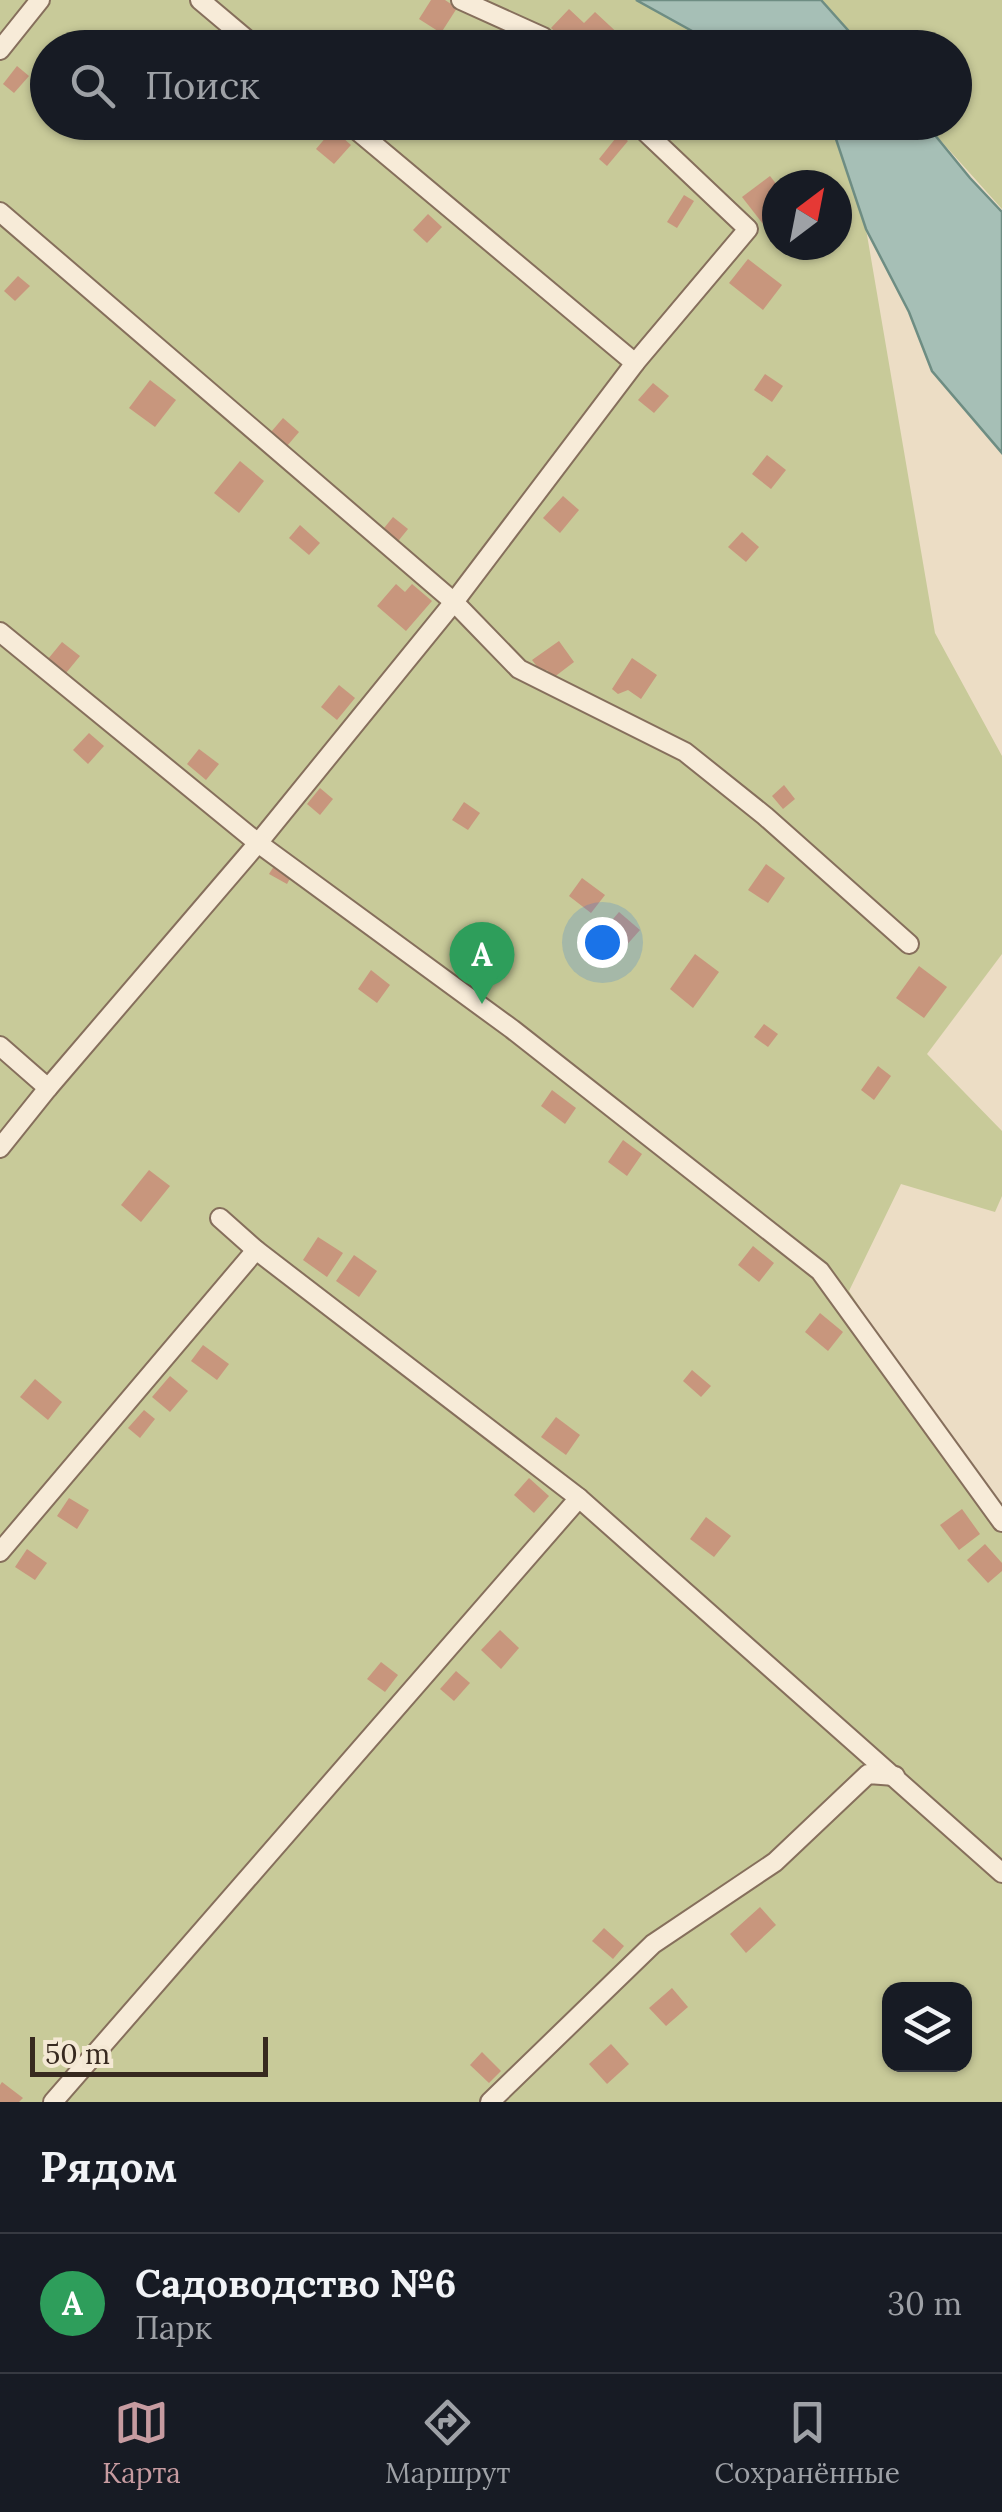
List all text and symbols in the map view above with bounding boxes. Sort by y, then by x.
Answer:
search box [30,30,972,140]
icon: search [65,58,120,113]
text: Поиск [145,61,260,109]
north arrow [762,170,852,260]
your location [577,917,628,968]
pin: A [450,922,514,1004]
map controls [882,1982,972,2072]
button: layers [882,1982,972,2072]
scale bar [30,2032,268,2076]
text: 50 m [45,2036,110,2072]
text: Рядом [40,2140,177,2194]
text: Садоводство №6 [135,2259,456,2307]
text: A [62,2283,83,2324]
text: 30 m [887,2283,962,2324]
text: Парк [135,2307,212,2348]
tab: Карта [102,2395,181,2491]
tab: Маршрут [385,2395,510,2491]
tab: Сохранённые [715,2395,900,2491]

